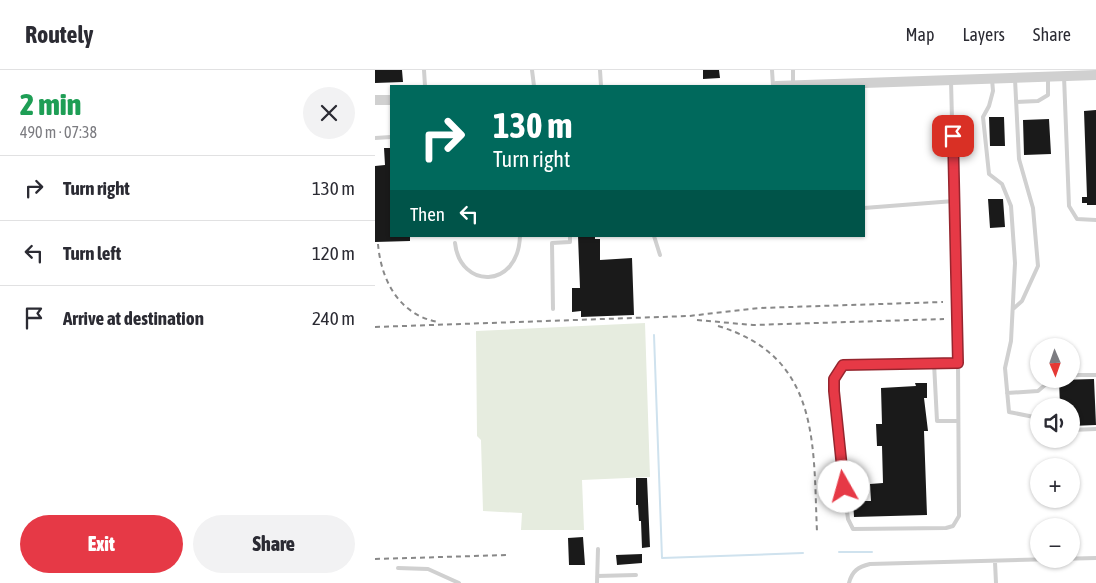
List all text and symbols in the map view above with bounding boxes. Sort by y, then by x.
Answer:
text: Routely [25,21,93,48]
text: Map [905,24,934,45]
text: Layers [962,24,1005,45]
text: Share [1033,24,1071,45]
text: 2 min [20,87,81,121]
button: close [303,87,355,139]
icon: right [410,105,475,170]
text: 130 m [493,105,572,145]
pin [932,115,974,157]
icon: arrive [939,122,967,150]
text: 490 m · 07:38 [20,123,97,141]
text: Turn right [493,146,570,172]
icon: right [20,174,48,202]
text: Turn right [63,177,130,199]
text: 130 m [312,177,355,199]
icon: left [455,200,483,228]
text: Then [410,203,445,225]
icon: left [20,239,48,267]
text: Turn left [63,242,121,264]
text: 120 m [312,242,355,264]
icon: arrive [20,304,48,332]
text: Arrive at destination [63,307,204,329]
text: 240 m [312,307,355,329]
north arrow [1030,338,1080,388]
map controls [1030,338,1080,568]
button: sound [1030,398,1080,448]
button: + [1030,458,1080,508]
position arrow [817,460,869,512]
button: Exit [20,515,183,573]
button: Share [193,515,355,573]
button: − [1030,518,1080,568]

